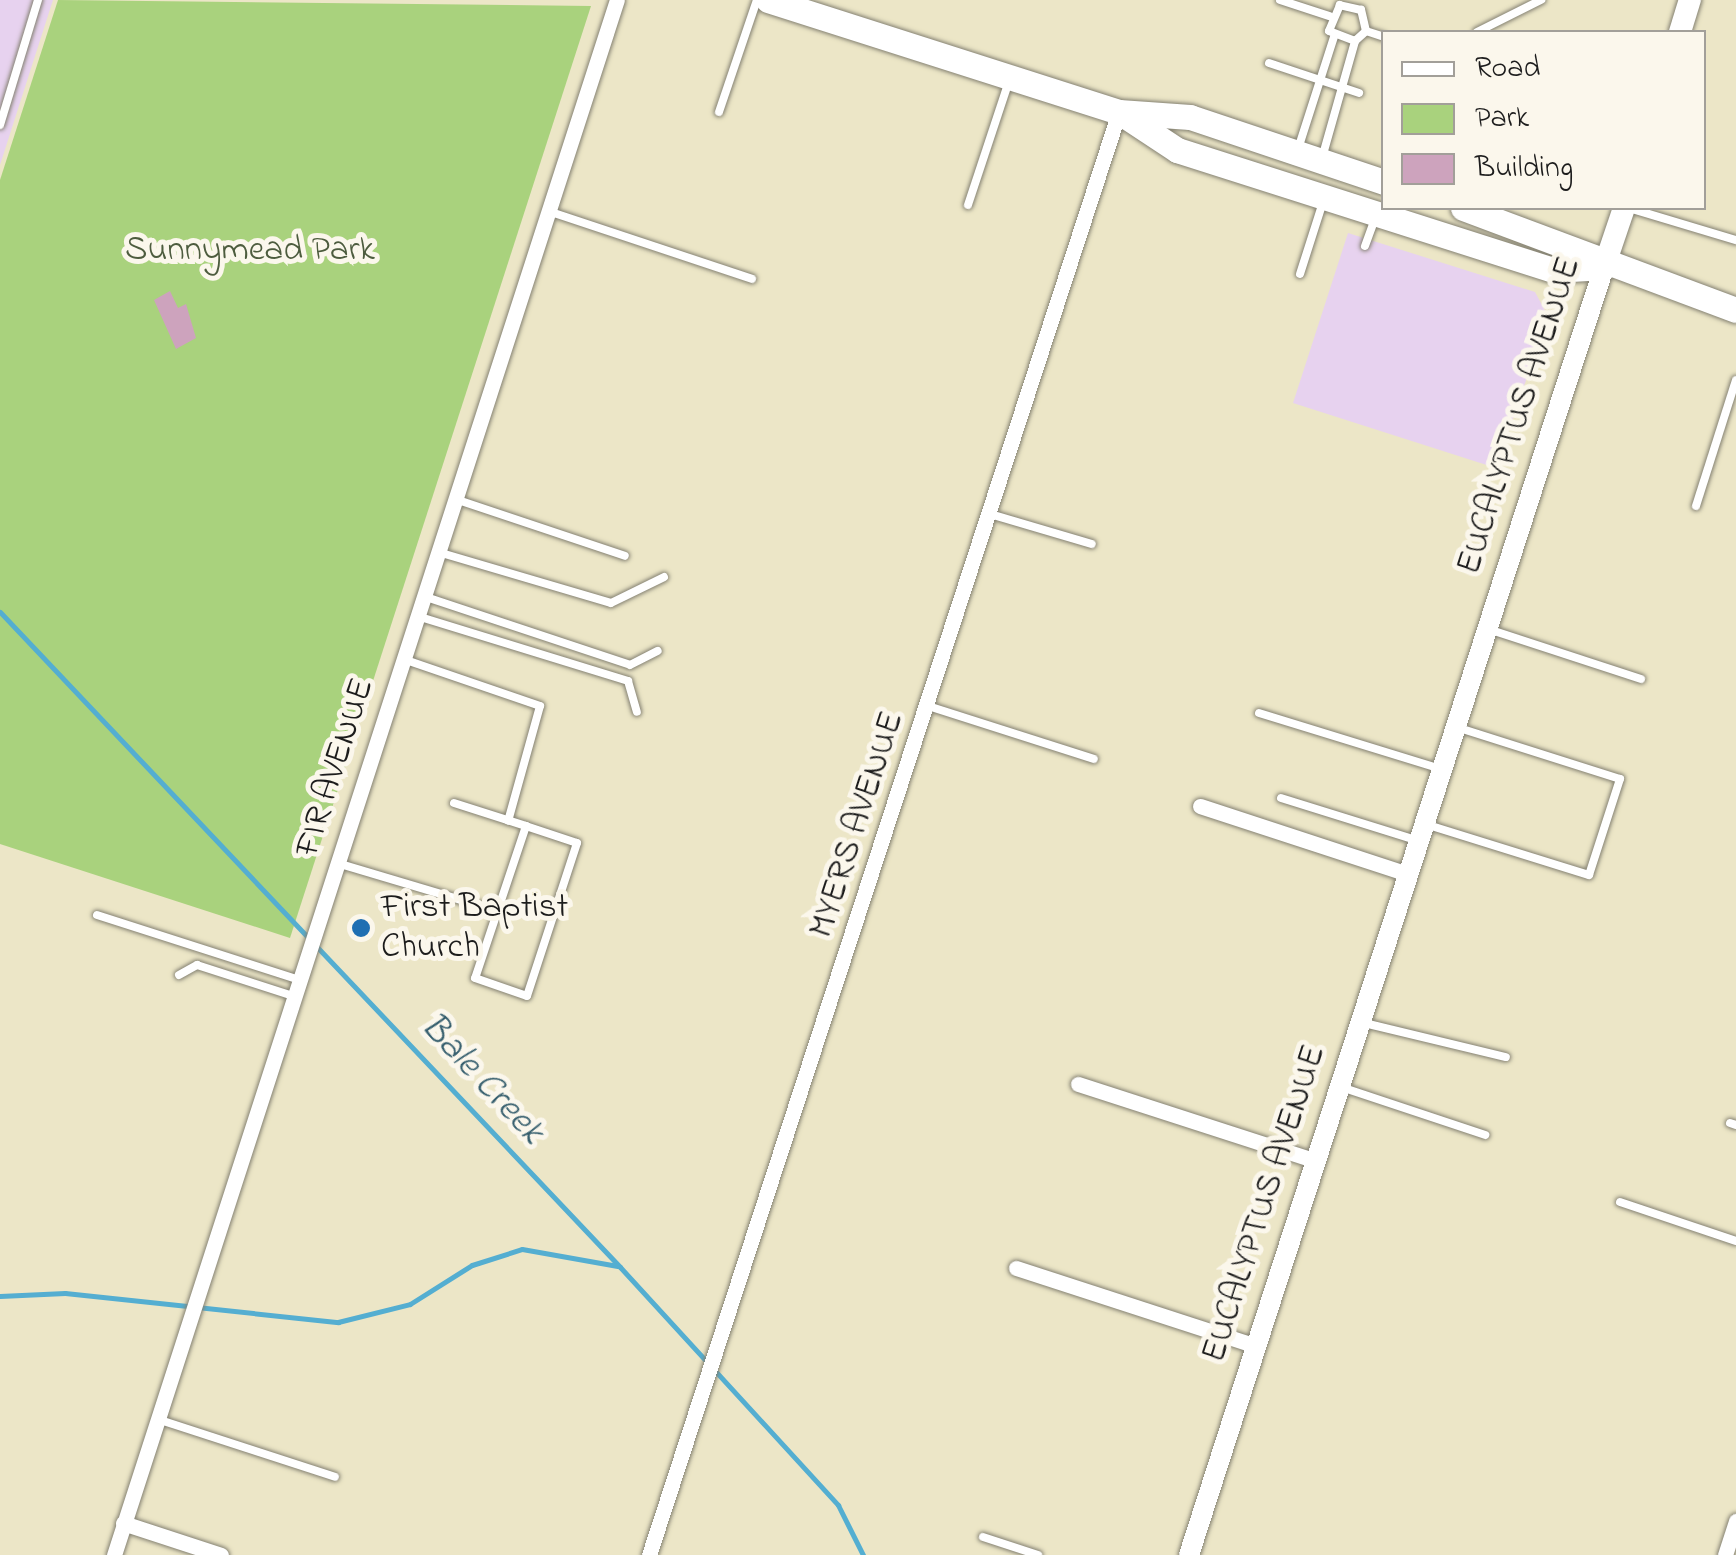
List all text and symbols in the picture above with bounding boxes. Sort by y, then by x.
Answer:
legend [1381,30,1706,210]
text: Road [1475,47,1540,91]
text: Park [1475,97,1529,141]
text: Building [1475,147,1573,191]
park label: Sunnymead Park [125,230,375,272]
street label: EUCALYPTUS AVENUE [1449,252,1591,580]
street label: FIR AVENUE [287,673,385,863]
street label: MYERS AVENUE [802,707,914,943]
place label: First Baptist Church [381,887,568,969]
marker: First Baptist Church [350,917,372,939]
water label: Bale Creek [409,1005,553,1155]
street label: EUCALYPTUS AVENUE [1194,1040,1336,1368]

